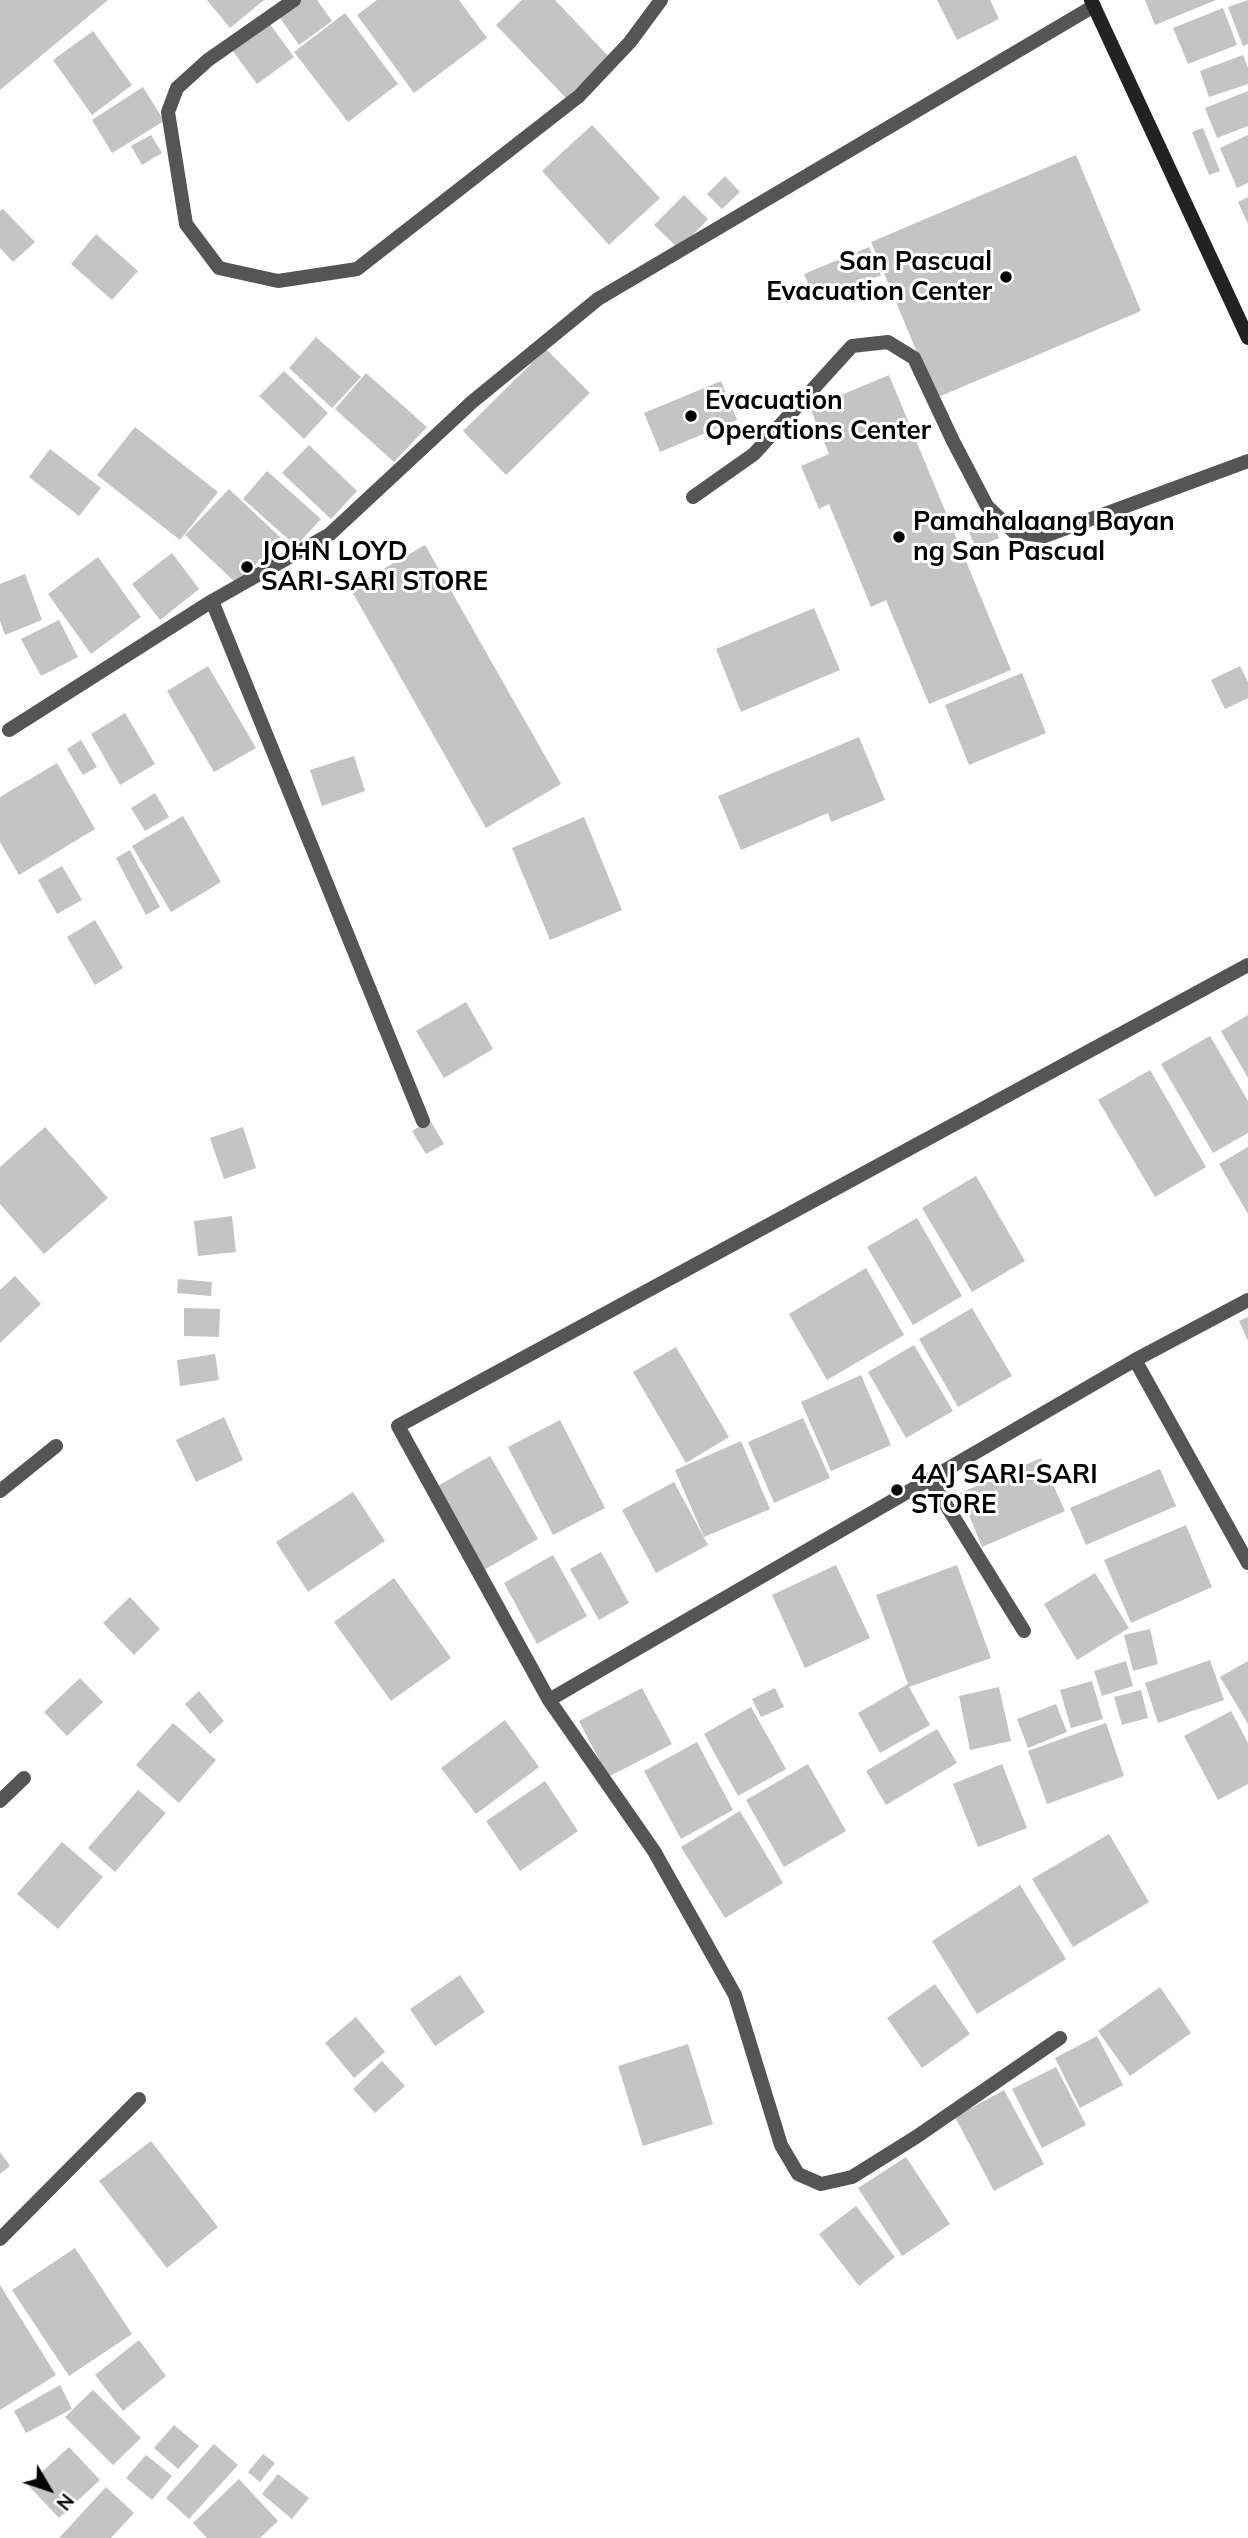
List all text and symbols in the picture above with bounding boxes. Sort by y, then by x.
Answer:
place label: San Pascual Evacuation Center [766,246,992,308]
marker: San Pascual Evacuation Center [998,269,1014,285]
place label: Evacuation Operations Center [705,385,931,446]
marker: Evacuation Operations Center [683,408,699,424]
place label: Pamahalaang Bayan ng San Pascual [913,506,1175,568]
marker: Pamahalaang Bayan ng San Pascual [891,529,907,545]
place label: JOHN LOYD SARI-SARI STORE [261,536,488,598]
marker: JOHN LOYD SARI-SARI STORE [239,559,255,575]
place label: 4AJ SARI-SARI STORE [911,1459,1098,1520]
marker: 4AJ SARI-SARI STORE [889,1482,905,1498]
north arrow [14,2454,84,2524]
text: N [51,2489,79,2515]

